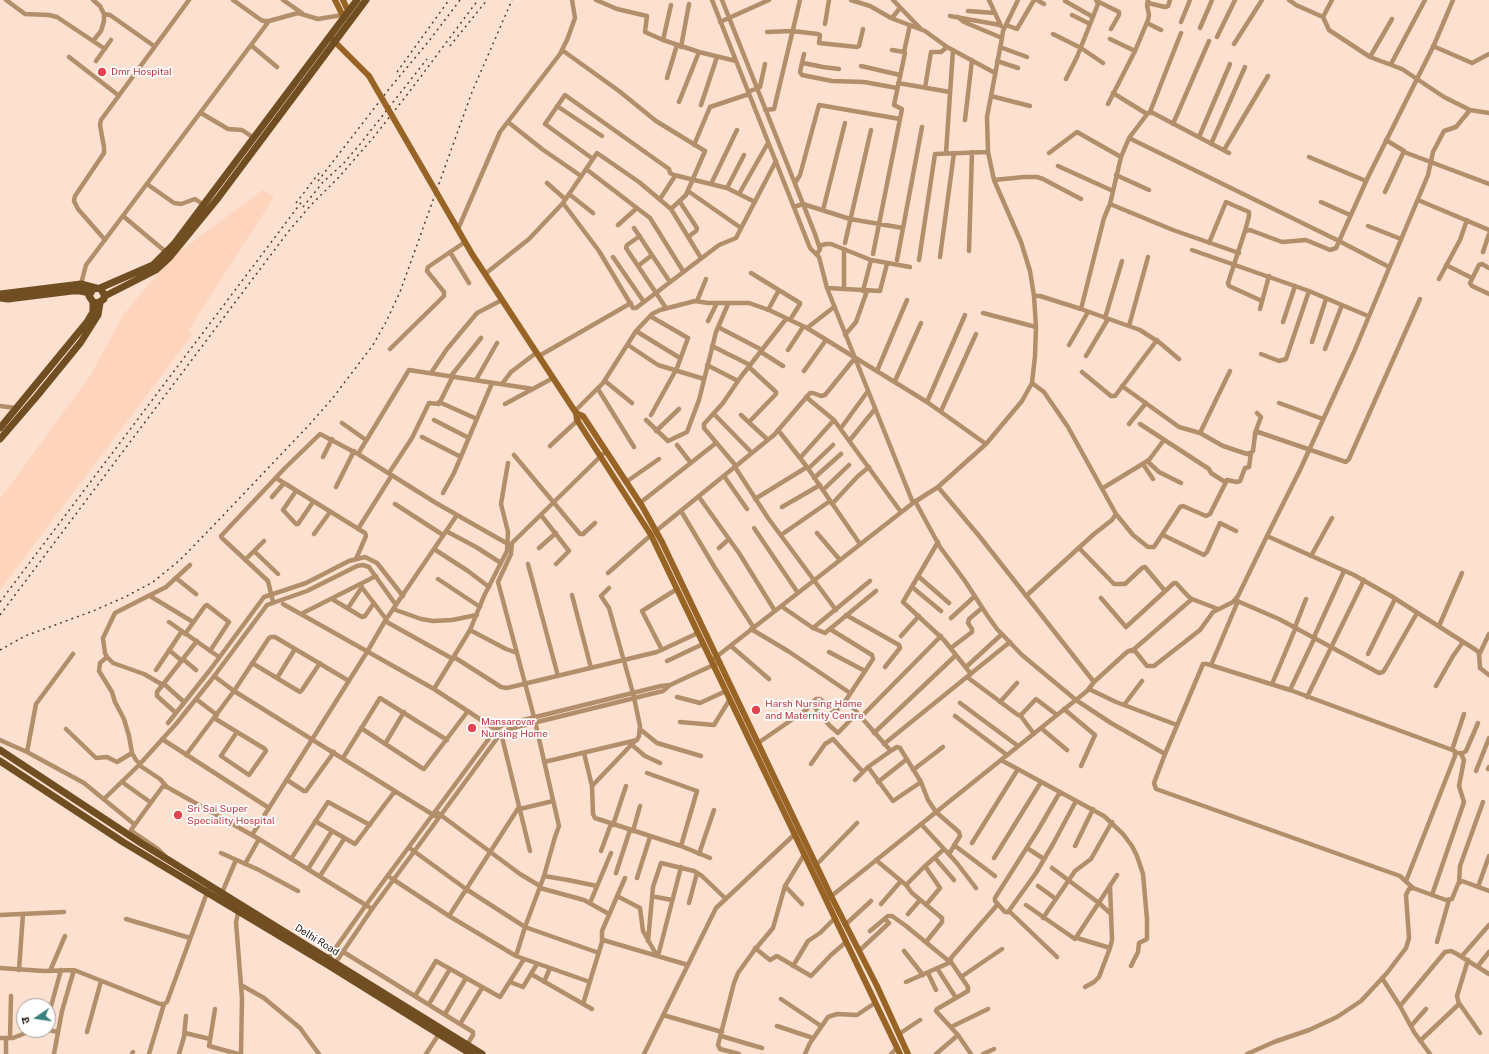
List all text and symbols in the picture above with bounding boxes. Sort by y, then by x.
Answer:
marker: Dmr Hospital [96,66,108,78]
place label: Dmr Hospital [111,66,172,78]
place label: Harsh Nursing Home and Maternity Centre [765,698,864,722]
marker: Harsh Nursing Home and Maternity Centre [750,704,762,716]
place label: Mansarovar Nursing Home [481,716,548,740]
marker: Mansarovar Nursing Home [466,722,478,734]
place label: Sri Sai Super Speciality Hospital [187,803,275,826]
marker: Sri Sai Super Speciality Hospital [172,809,184,821]
street label: Delhi Road [293,922,341,958]
north arrow [16,998,56,1038]
text: उ [19,1016,32,1025]

